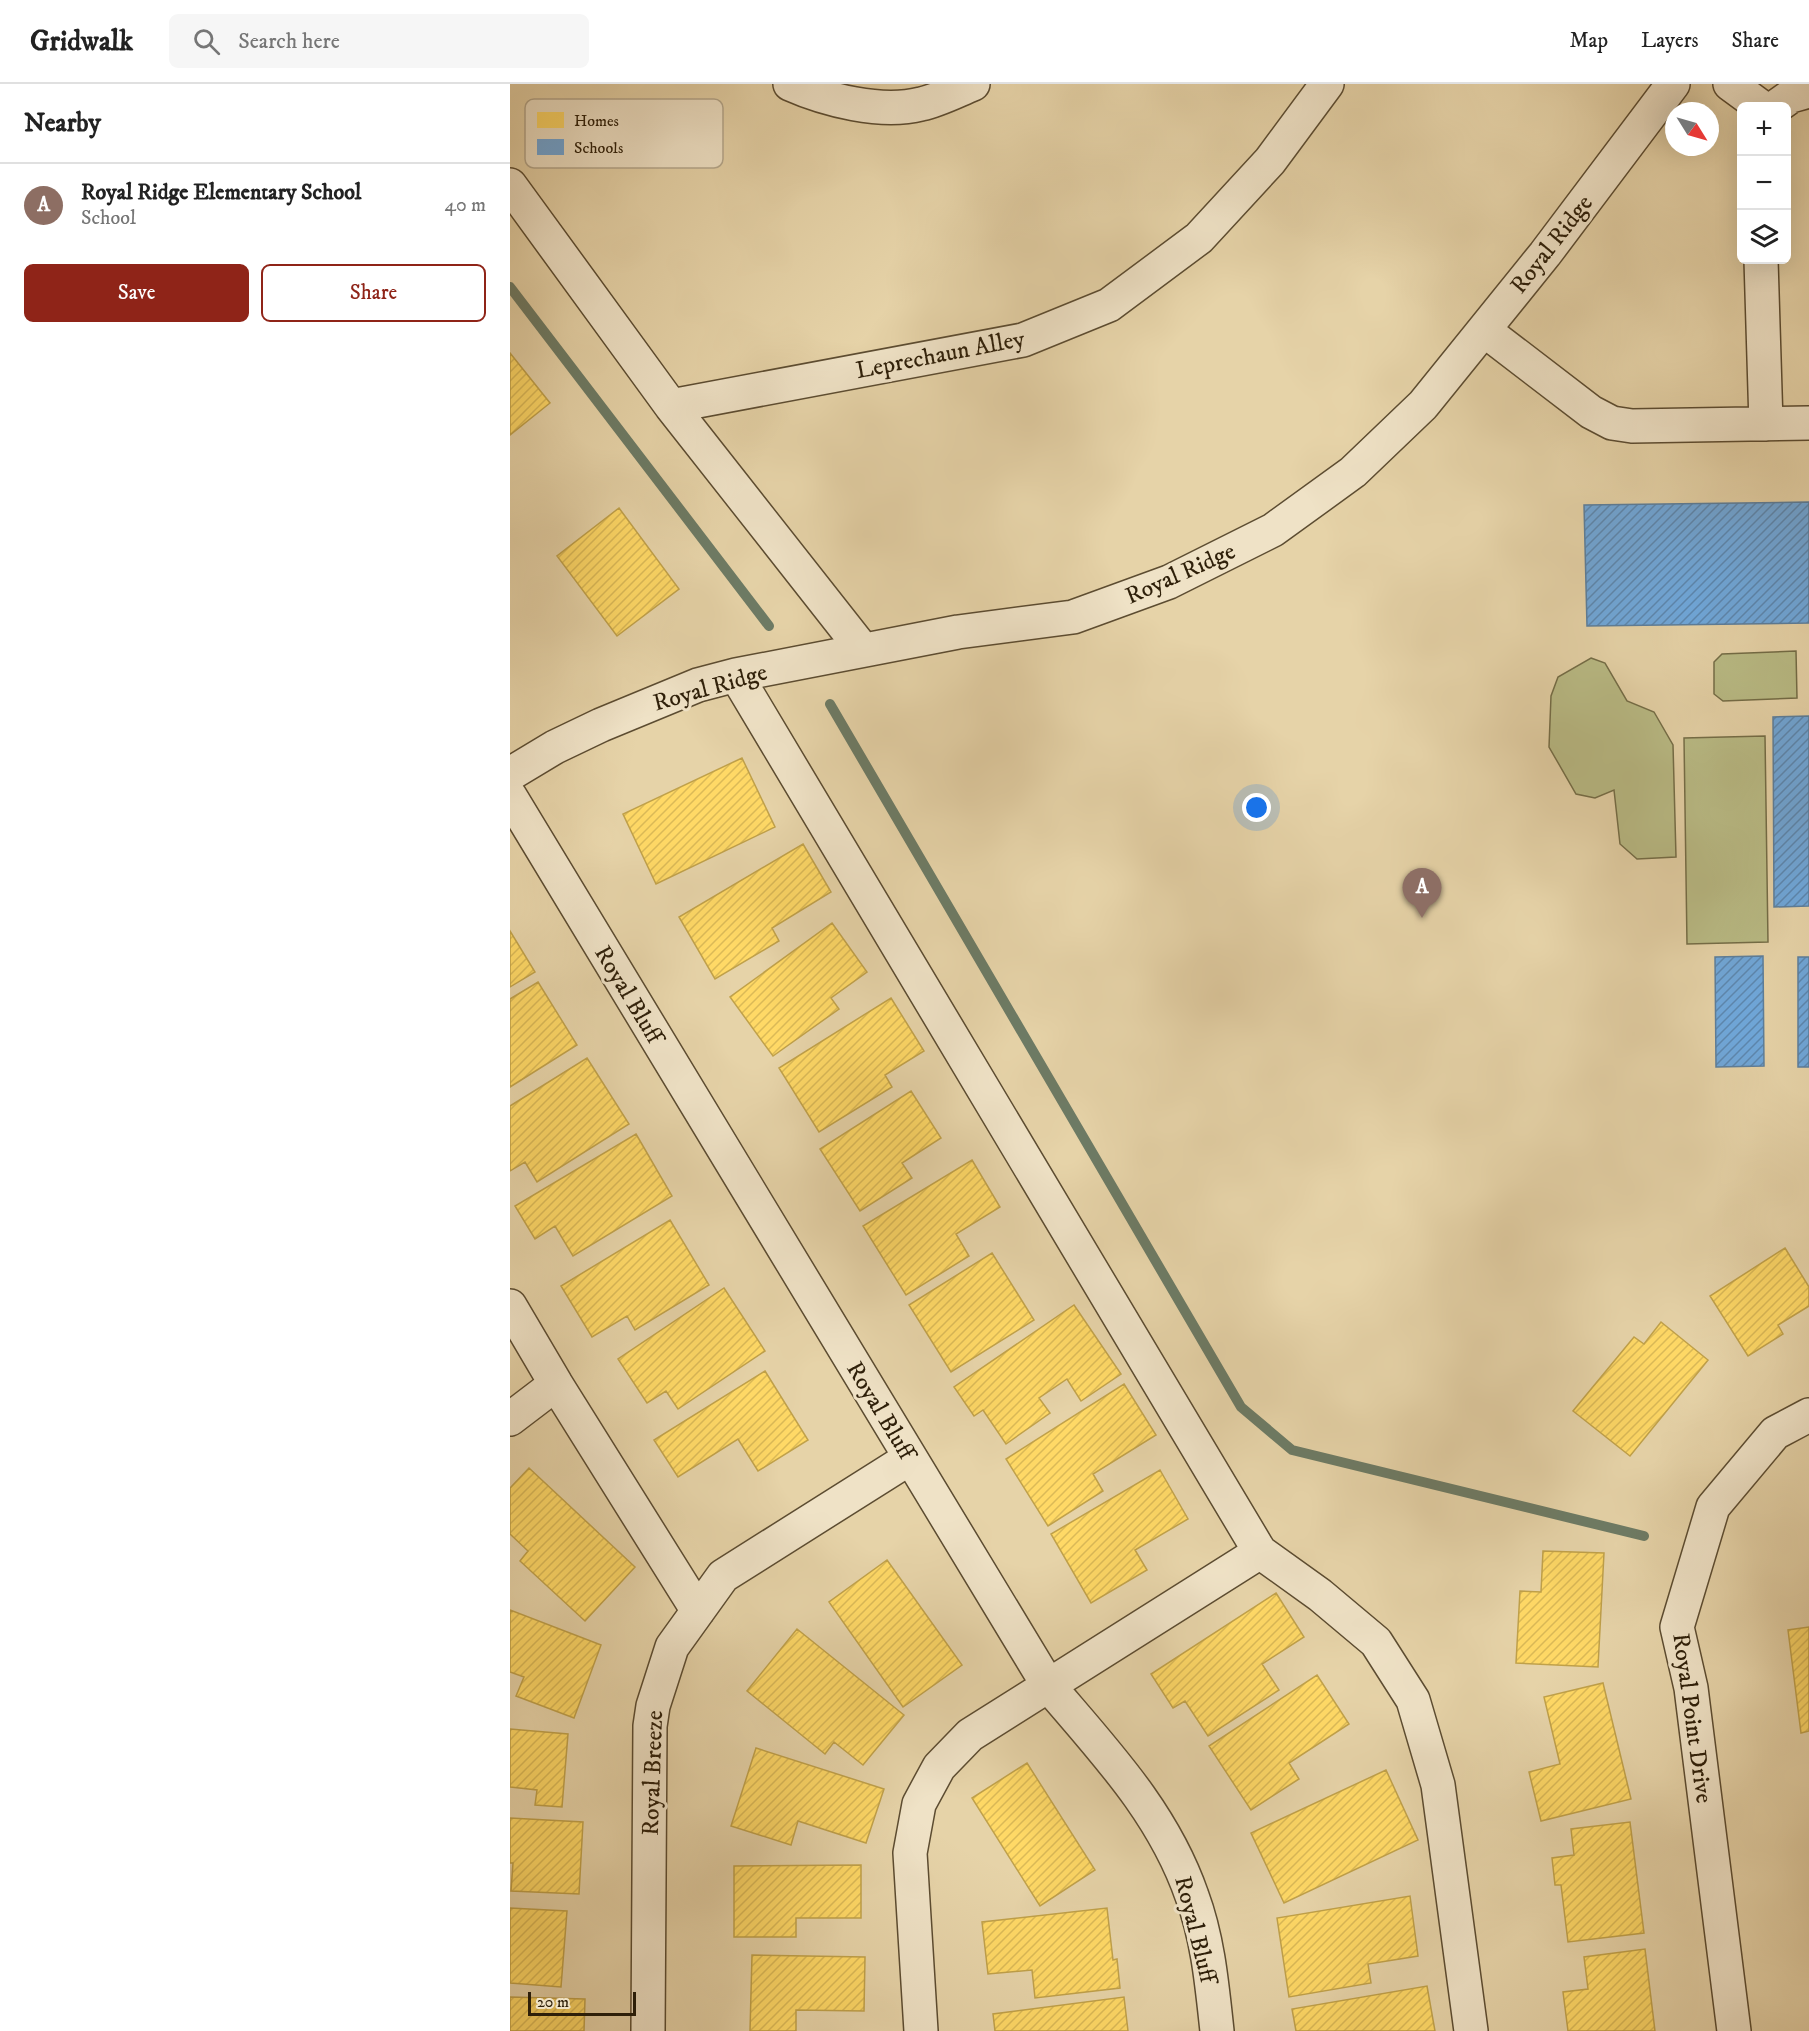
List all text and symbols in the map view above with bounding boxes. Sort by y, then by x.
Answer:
search box [169,14,589,68]
text: Gridwalk [30,24,133,59]
icon: search [190,25,223,58]
text: Search here [238,28,340,55]
text: Map [1569,28,1608,54]
text: Layers [1641,28,1699,54]
text: Share [1732,28,1779,54]
legend [525,99,723,168]
north arrow [1665,102,1719,156]
map controls [1737,102,1791,264]
button: + [1737,102,1791,156]
text: Nearby [24,107,101,140]
text: Homes [574,111,619,131]
text: Schools [574,138,623,158]
button: − [1737,156,1791,210]
text: Royal Ridge Elementary School [81,179,361,206]
street label: Royal Ridge [1504,189,1600,300]
text: A [37,193,50,218]
text: 40 m [444,193,486,218]
text: School [81,206,136,231]
button: layers [1737,210,1791,264]
button: Save [24,264,249,322]
button: Share [261,264,486,322]
street label: Leprechaun Alley [853,324,1028,386]
street label: Royal Ridge [1121,536,1240,611]
street label: Royal Ridge [650,657,771,719]
your location [1242,793,1271,822]
pin: A [1402,868,1442,918]
street label: Royal Bluff [587,940,671,1052]
street label: Royal Bluff [839,1356,923,1468]
street label: Royal Point Drive [1665,1631,1719,1805]
street label: Royal Breeze [636,1710,670,1836]
street label: Royal Bluff [1167,1873,1224,1989]
scale bar [528,1989,636,2016]
text: 20 m [537,1992,569,2012]

